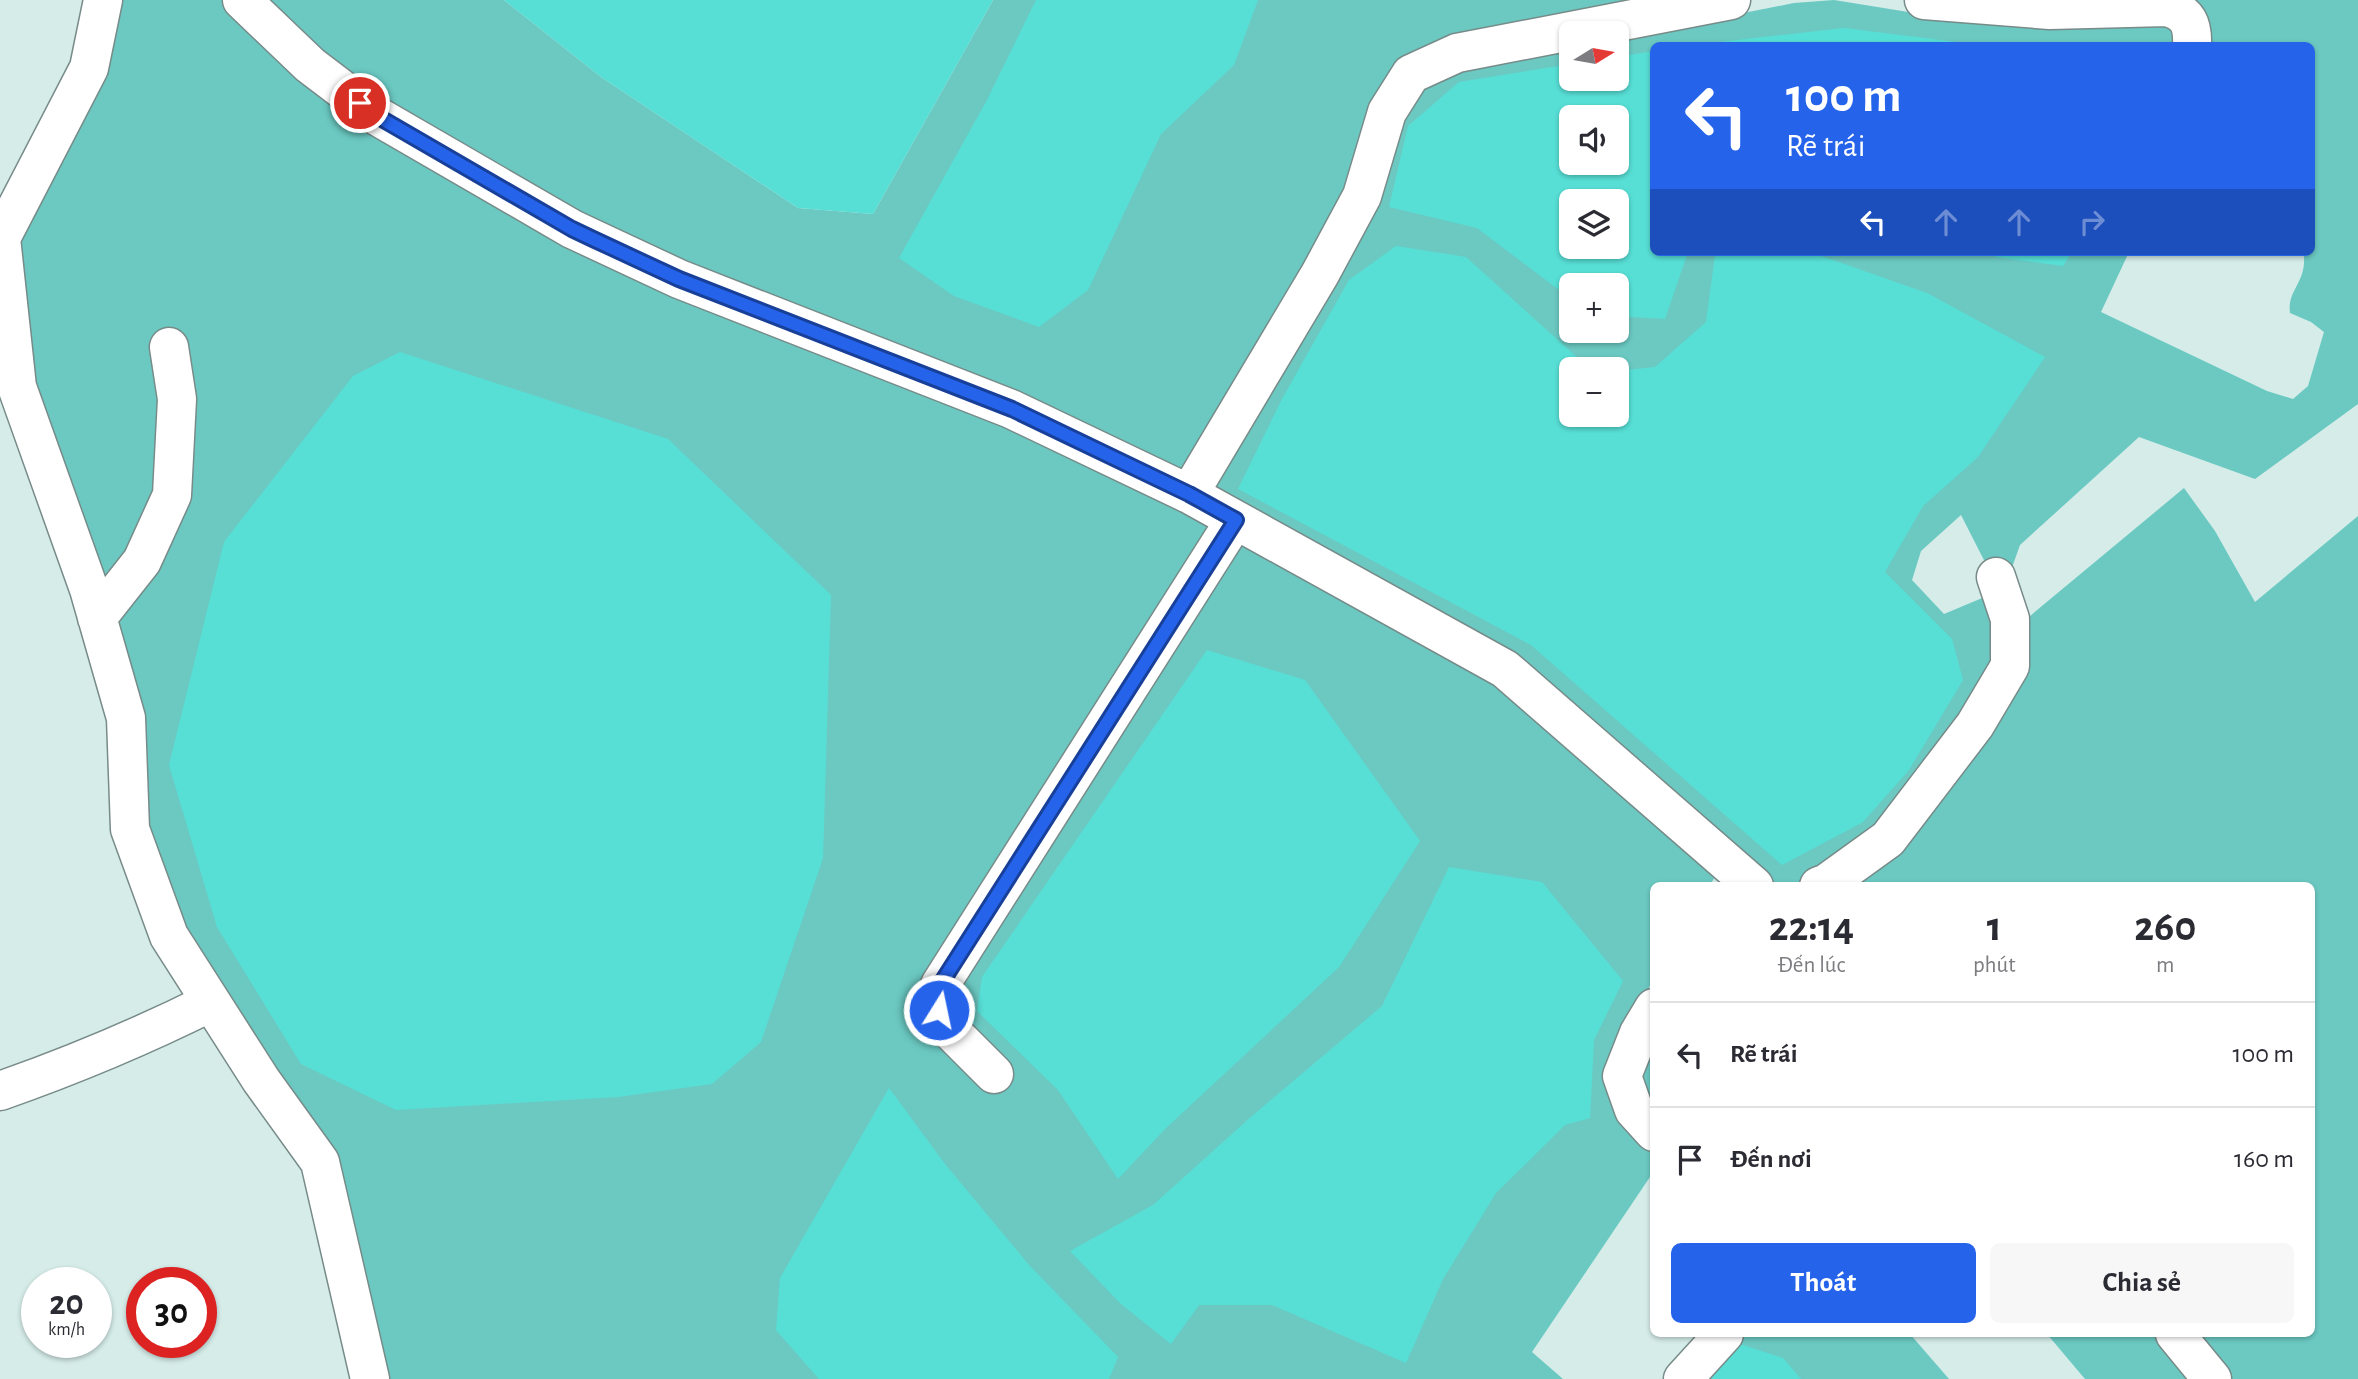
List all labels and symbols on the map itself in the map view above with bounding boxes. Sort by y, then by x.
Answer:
north arrow [1559,21,1629,91]
pin [330,73,390,133]
position arrow [902,973,976,1047]
speed limit sign: 30 [126,1267,217,1358]

